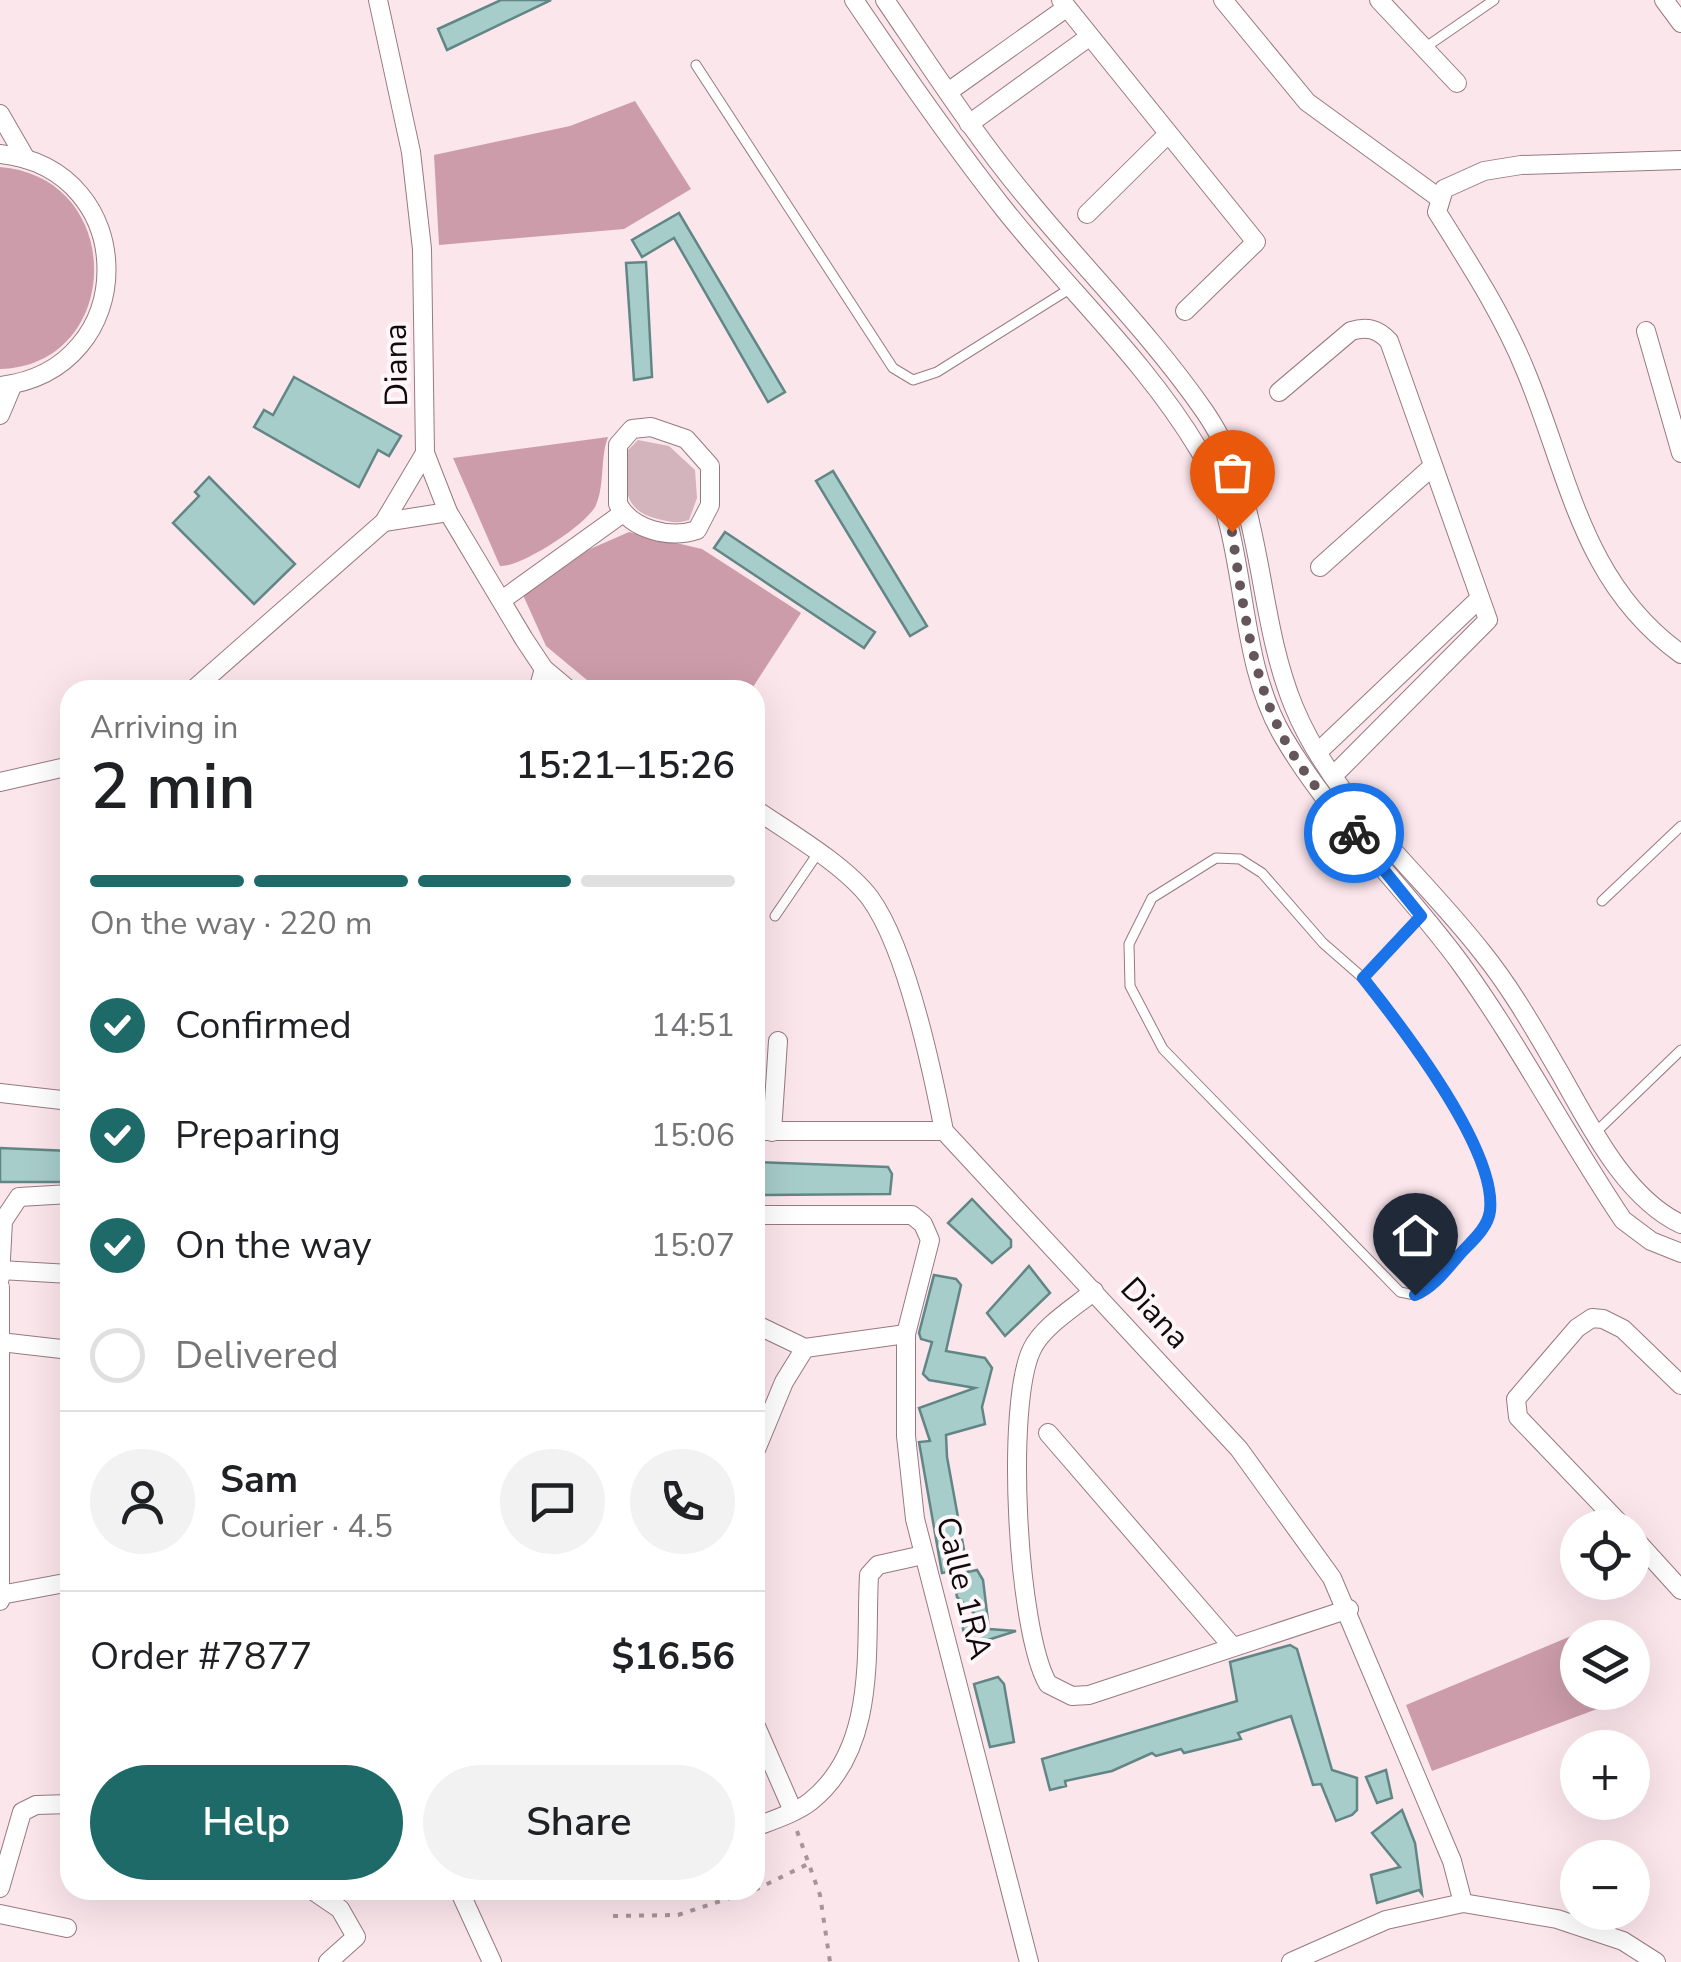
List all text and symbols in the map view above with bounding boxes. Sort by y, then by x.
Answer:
street label: Diana [374,323,418,407]
pin [1190,430,1275,533]
icon: bag [1205,445,1260,500]
text: Arriving in [90,706,238,749]
text: 15:21–15:26 [516,740,735,791]
text: 2 min [90,742,256,831]
courier [1304,783,1404,883]
icon: bike [1327,806,1382,861]
text: On the way · 220 m [90,902,372,945]
icon: check [90,998,145,1053]
text: Confirmed [175,1000,352,1051]
text: 14:51 [651,1004,735,1047]
icon: check [90,1108,145,1163]
text: Preparing [175,1110,341,1161]
text: 15:06 [651,1114,735,1157]
pin [1373,1193,1458,1296]
icon: home [1388,1208,1443,1263]
icon: check [90,1218,145,1273]
text: On the way [175,1220,371,1271]
text: 15:07 [651,1224,735,1267]
street label: Diana [1111,1268,1199,1358]
text: Delivered [175,1330,339,1381]
button: person [90,1449,195,1554]
button: chat [500,1449,605,1554]
button: phone [630,1449,735,1554]
text: Sam [220,1454,298,1505]
text: Courier · 4.5 [220,1505,393,1548]
map controls [1560,1510,1650,1930]
button: locate [1560,1510,1650,1600]
street label: Calle 1RA [926,1512,1002,1664]
button: layers [1560,1620,1650,1710]
text: Order #7877 [90,1631,312,1682]
text: $16.56 [612,1631,735,1682]
button: + [1560,1730,1650,1820]
button: Help [90,1765,403,1880]
button: Share [423,1765,735,1880]
button: − [1560,1840,1650,1930]

